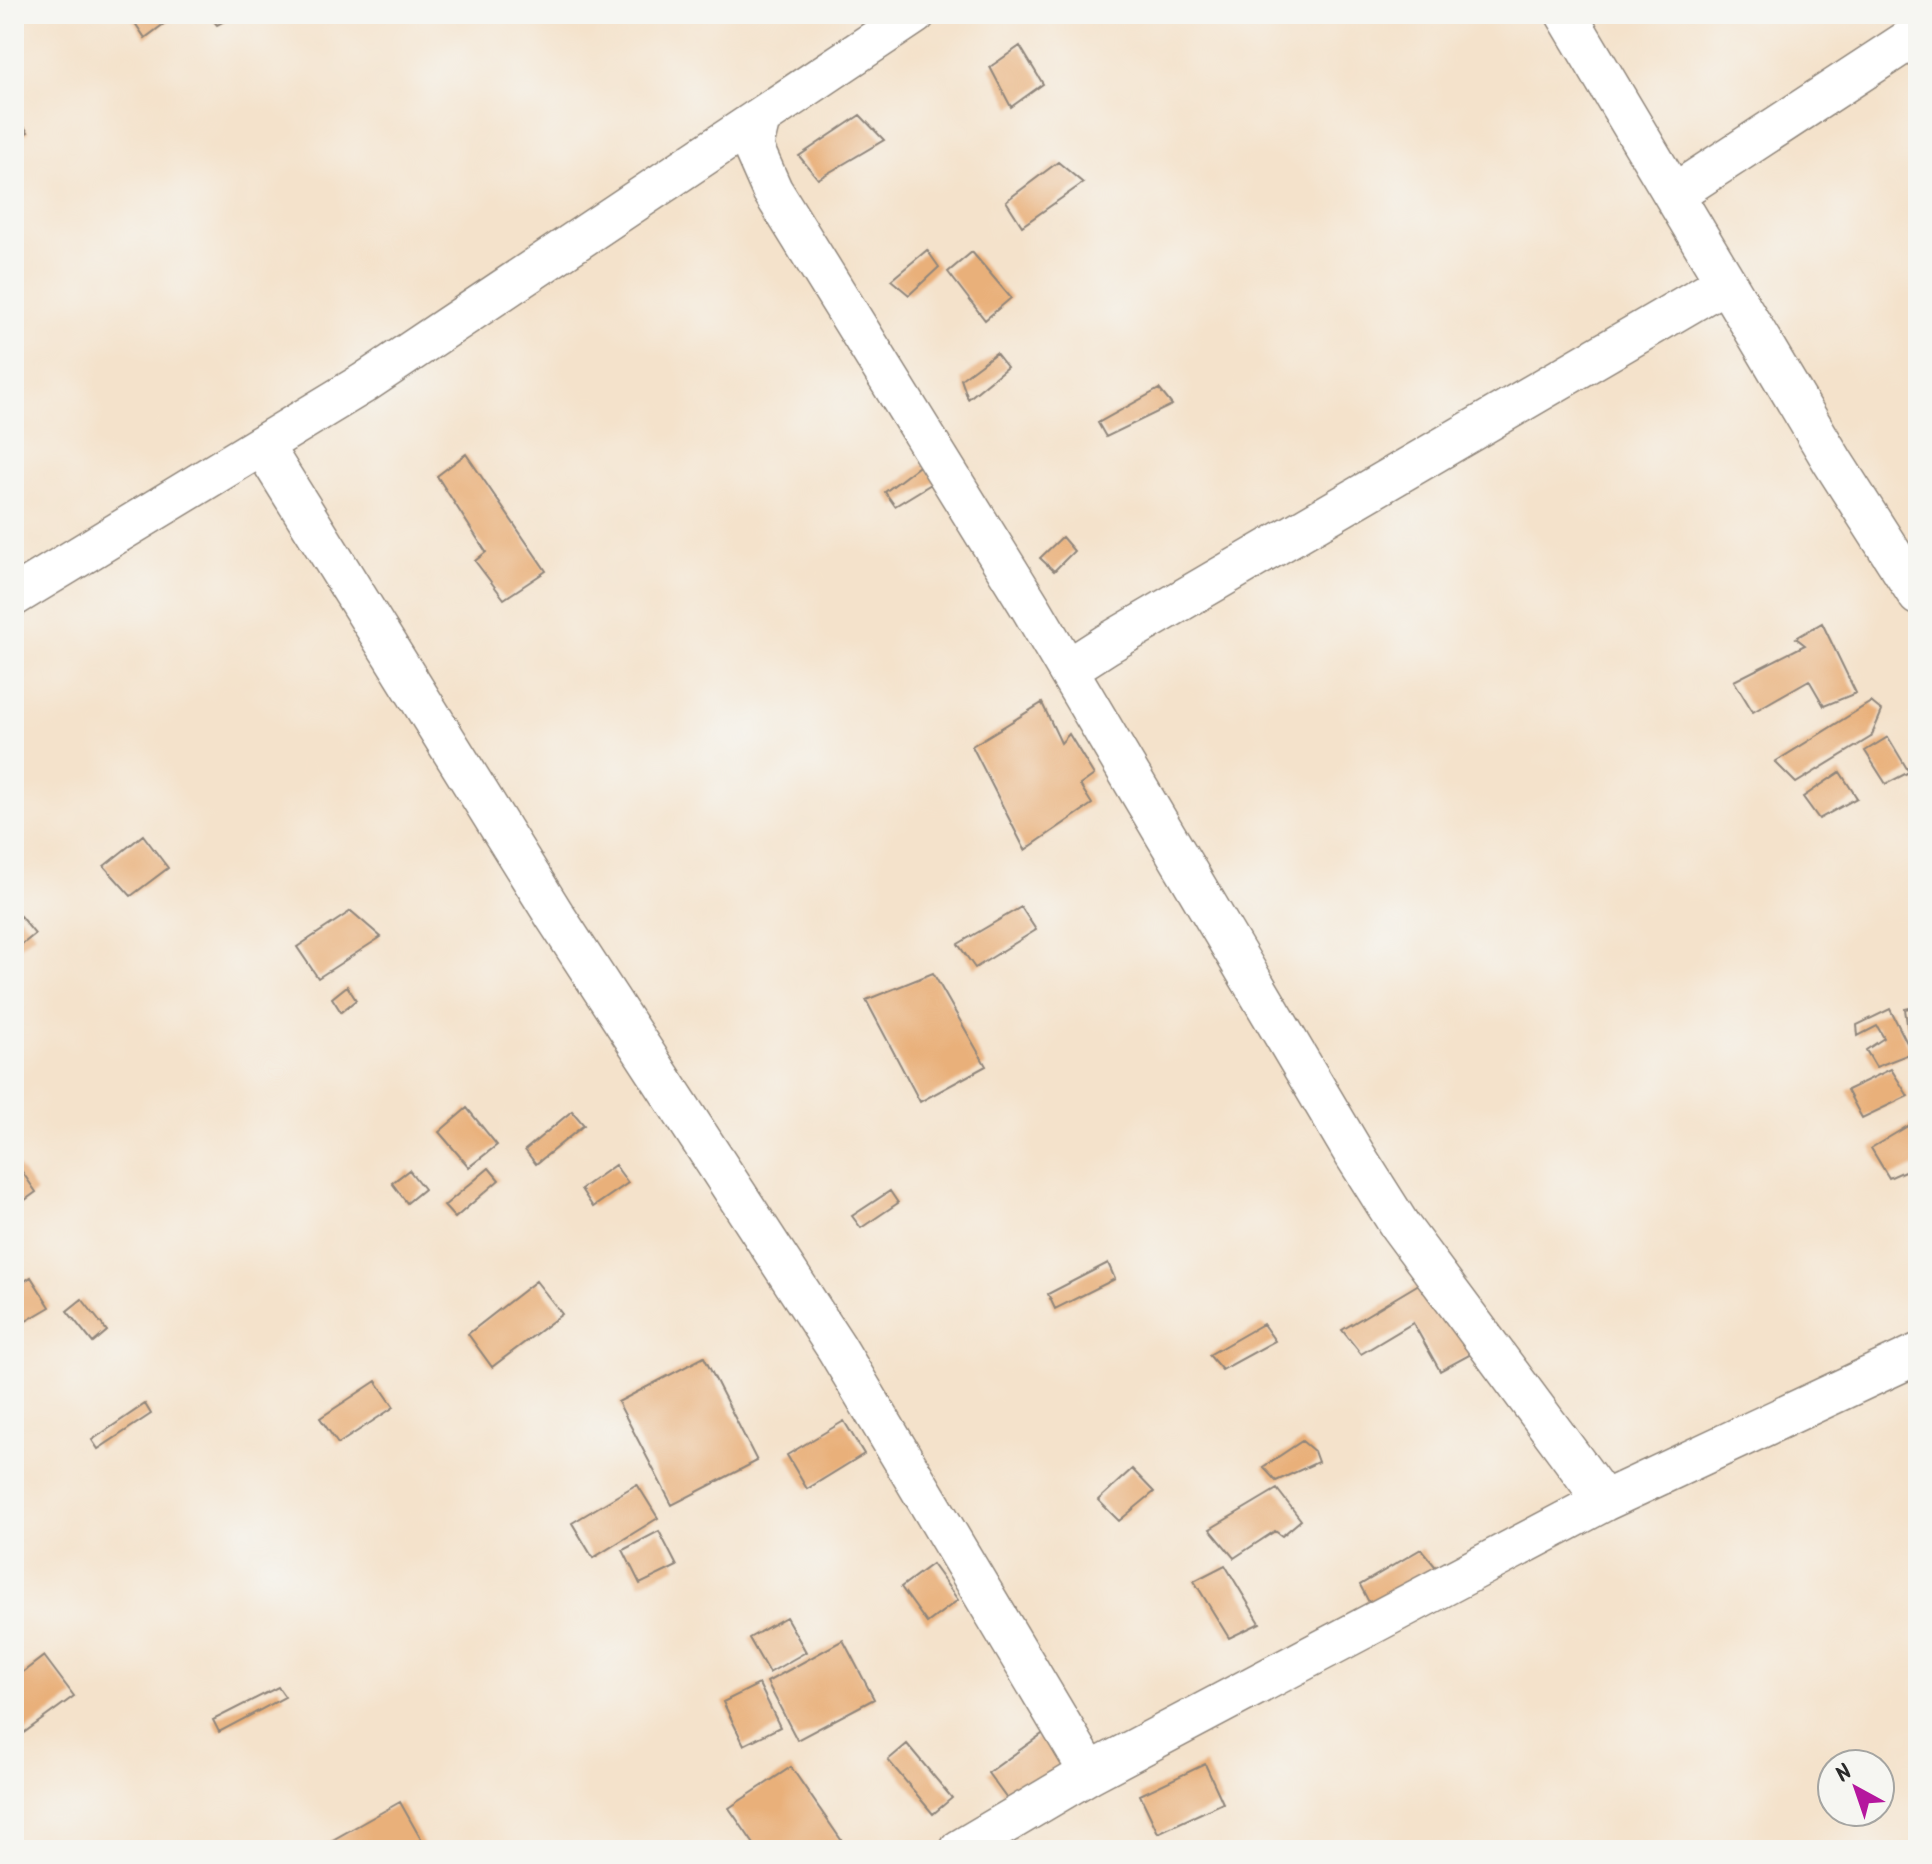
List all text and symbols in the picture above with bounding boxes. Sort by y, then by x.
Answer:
north arrow [1816,1748,1896,1828]
text: N [1828,1757,1861,1792]

